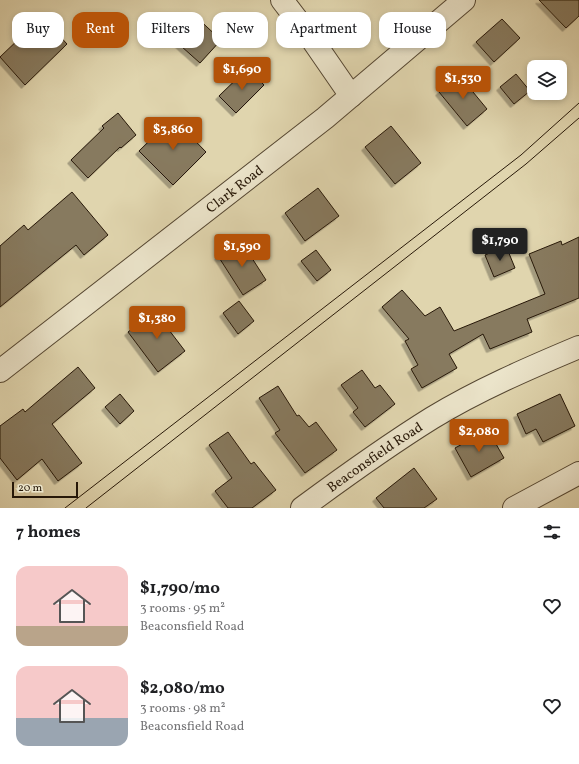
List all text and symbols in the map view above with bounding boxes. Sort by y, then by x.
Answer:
chip: Buy [12,12,64,48]
chip: Rent [72,12,129,48]
chip: Filters [137,12,204,48]
chip: New [212,12,268,48]
chip: Apartment [276,12,371,48]
chip: House [379,12,446,48]
pin: $1,690 [209,57,275,91]
map controls [527,60,567,100]
button: layers [527,60,567,100]
text: $1,690 [223,61,261,79]
pin: $1,530 [430,66,496,100]
text: $1,530 [445,70,481,88]
pin: $3,860 [140,117,206,151]
text: $3,860 [153,121,193,139]
street label: Clark Road [202,161,268,218]
pin: $1,790 [467,228,533,262]
text: $1,790 [481,232,519,250]
pin: $1,590 [209,234,275,268]
text: $1,590 [223,238,261,256]
pin: $1,380 [124,306,190,340]
text: $1,380 [138,310,176,328]
street label: Beaconsfield Road [324,418,427,498]
pin: $2,080 [446,419,512,453]
text: $2,080 [459,423,499,441]
scale bar [12,480,78,499]
text: 20 m [18,481,42,496]
text: 7 homes [16,521,81,544]
icon: filters [541,521,563,543]
text: $1,790/mo [140,577,220,600]
icon: home [48,582,96,630]
icon: heart [541,595,563,617]
text: 3 rooms · 95 m² [140,600,225,618]
text: Beaconsfield Road [140,618,244,636]
text: $2,080/mo [140,677,225,700]
icon: home [48,682,96,730]
icon: heart [541,695,563,717]
text: 3 rooms · 98 m² [140,700,226,718]
text: Beaconsfield Road [140,718,244,736]

